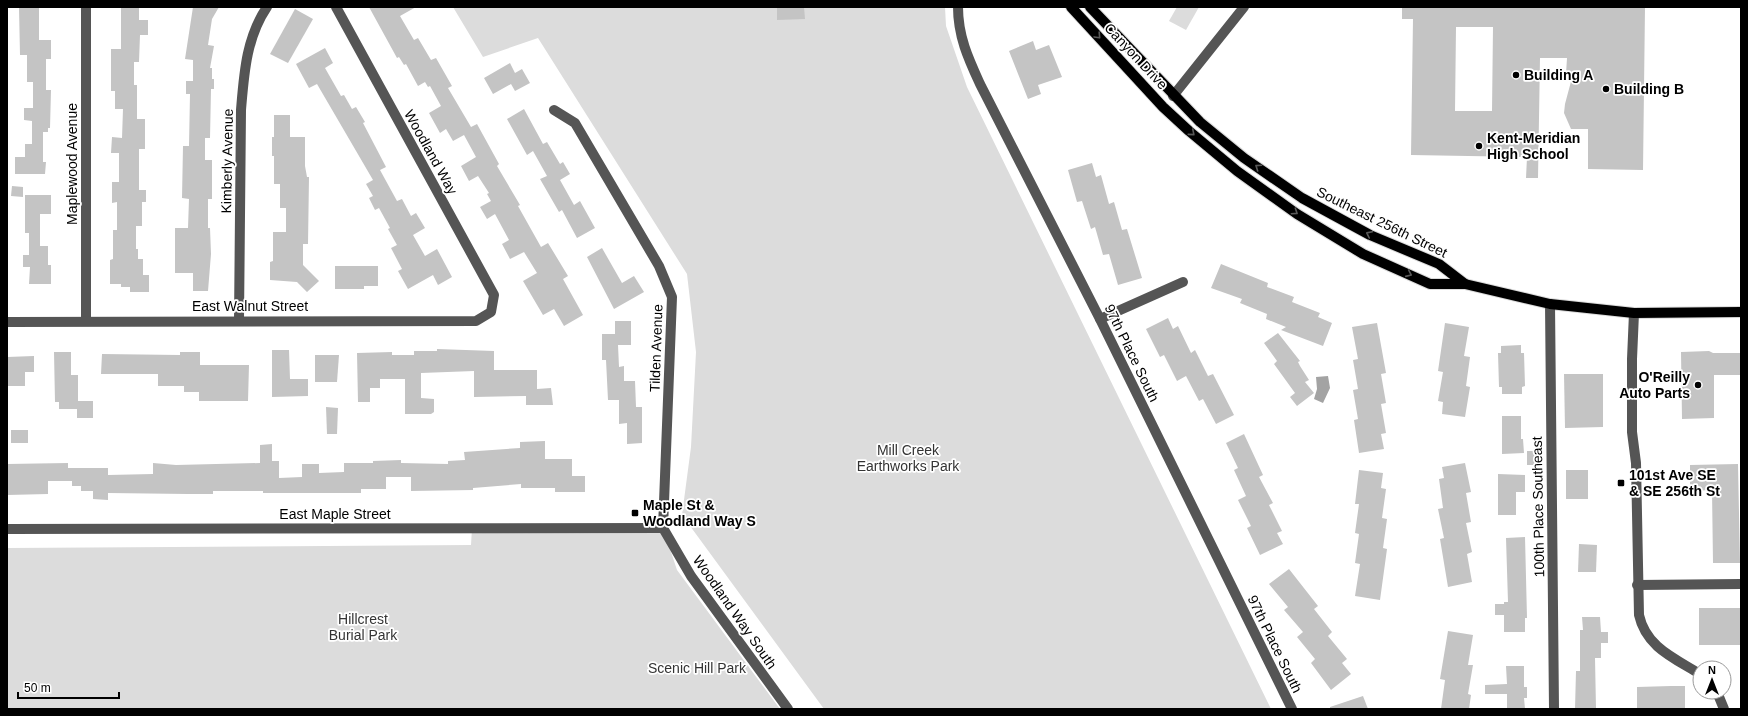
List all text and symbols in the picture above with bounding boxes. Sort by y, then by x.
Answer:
street label: Canyon Drive [1101,20,1171,93]
one-way arrow [1093,31,1100,39]
place label: Building A [1524,67,1593,83]
marker: Building A [1511,70,1521,80]
place label: Building B [1614,81,1684,97]
marker: Building B [1601,84,1611,94]
street label: Maplewood Avenue [64,103,80,225]
street label: Woodland Way [401,107,461,197]
street label: Kimberly Avenue [218,108,236,214]
one-way arrow [1187,129,1194,136]
place label: Kent-Meridian High School [1487,130,1580,162]
marker: Kent-Meridian High School [1474,141,1484,151]
one-way arrow [1255,164,1262,172]
street label: Southeast 256th Street [1314,183,1450,261]
one-way arrow [1290,207,1297,214]
one-way arrow [1366,231,1374,239]
one-way arrow [1404,269,1412,277]
street label: East Walnut Street [192,298,308,314]
street label: 97th Place South [1101,302,1163,404]
street label: Tilden Avenue [646,304,666,392]
place label: O'Reilly Auto Parts [1619,369,1690,401]
marker: O'Reilly Auto Parts [1693,380,1703,390]
street label: 100th Place Southeast [1529,436,1547,578]
park label: Mill Creek Earthworks Park [857,442,960,474]
place label: 101st Ave SE & SE 256th St [1629,467,1720,499]
marker: 101st Ave SE & SE 256th St [1616,478,1626,488]
place label: Maple St & Woodland Way S [643,497,756,529]
street label: East Maple Street [279,506,391,522]
marker: Maple St & Woodland Way S [630,508,640,518]
street label: Woodland Way South [690,552,780,672]
street label: 97th Place South [1244,593,1306,695]
park label: Hillcrest Burial Park [329,611,398,643]
park label: Scenic Hill Park [648,660,747,676]
north arrow [1692,660,1732,700]
text: N [1708,664,1716,676]
scale bar [18,674,119,700]
text: 50 m [24,681,51,695]

